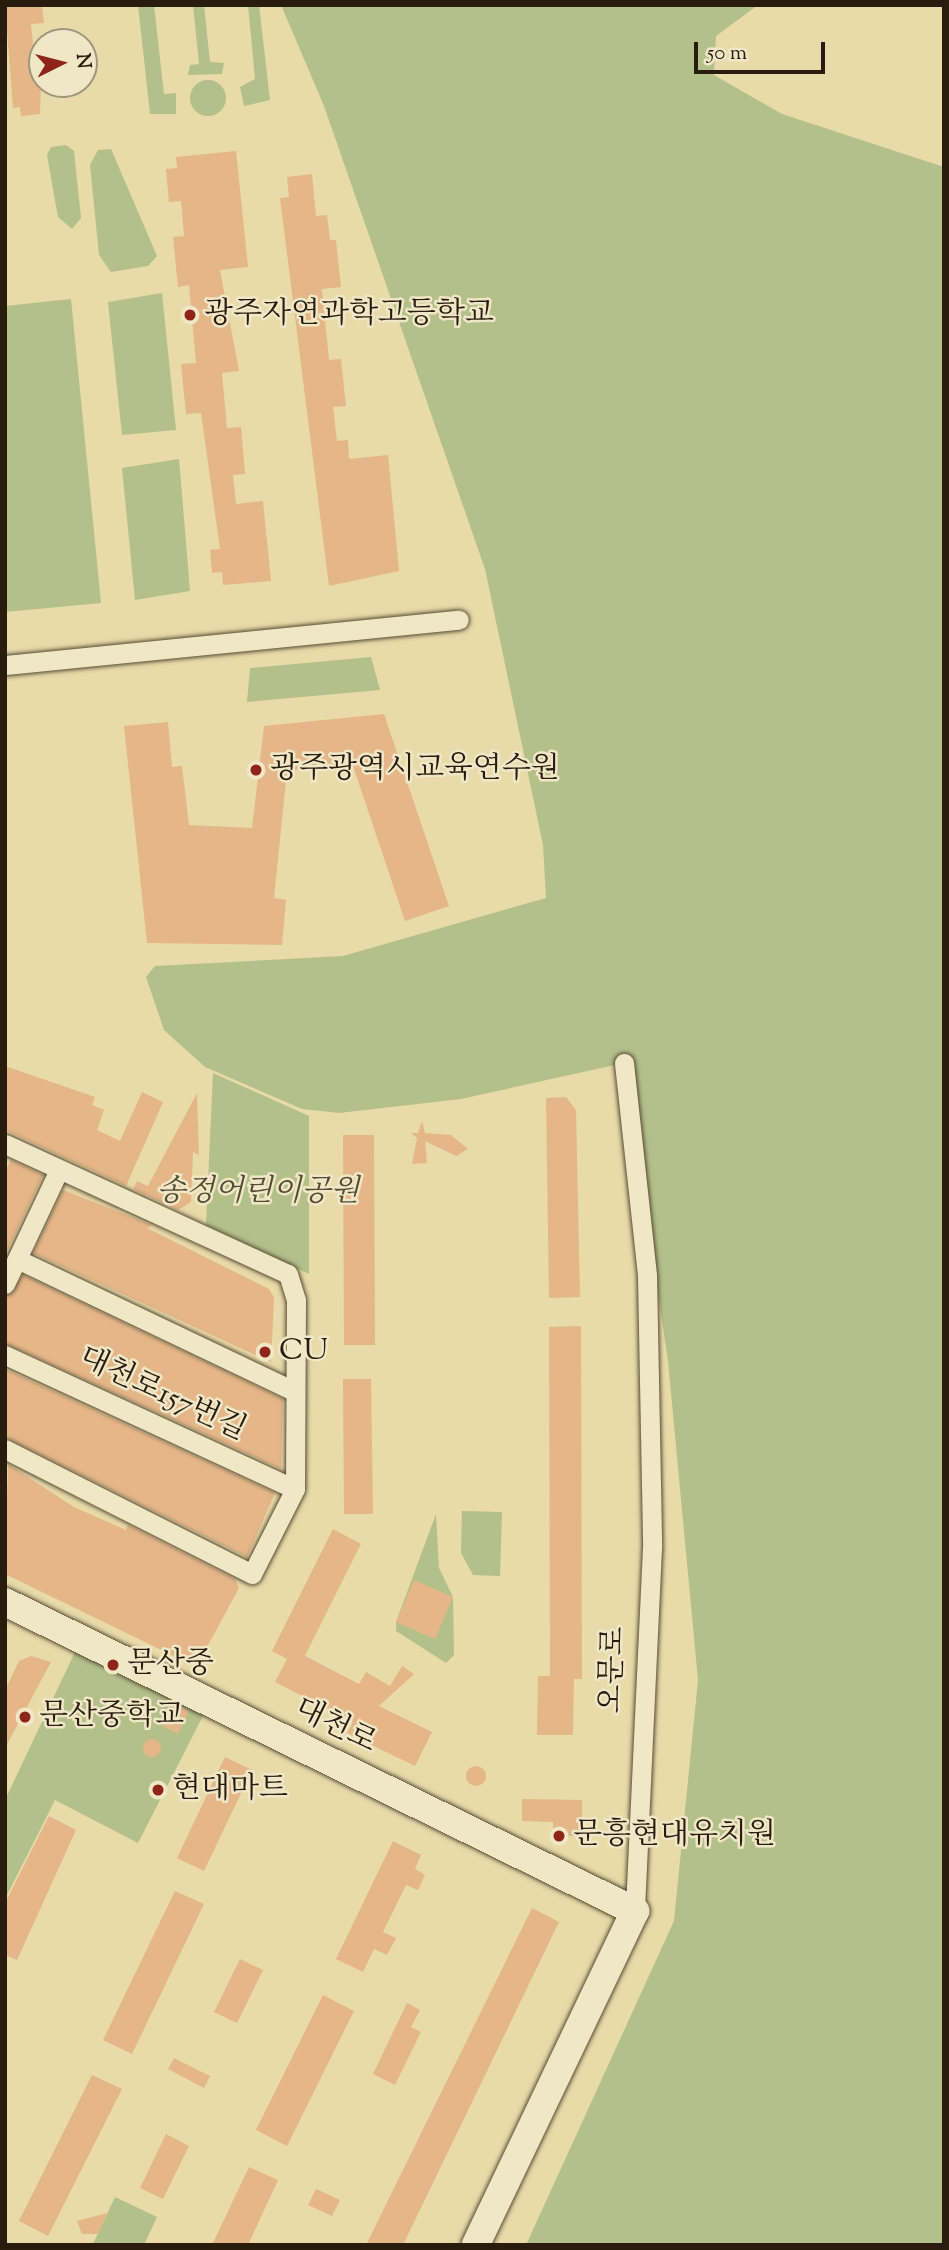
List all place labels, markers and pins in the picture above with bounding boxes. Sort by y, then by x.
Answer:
place label: 광주자연과학고등학교 [204,297,494,333]
marker: 광주자연과학고등학교 [182,307,198,323]
place label: 광주광역시교육연수원 [270,752,560,788]
marker: 광주광역시교육연수원 [248,762,264,778]
place label: CU [279,1334,328,1370]
marker: CU [257,1344,273,1360]
place label: 문산중 [127,1647,214,1683]
marker: 문산중 [105,1657,121,1673]
place label: 문산중학교 [39,1699,184,1735]
marker: 문산중학교 [17,1709,33,1725]
place label: 현대마트 [172,1772,288,1808]
marker: 현대마트 [150,1782,166,1798]
place label: 문흥현대유치원 [573,1818,776,1854]
marker: 문흥현대유치원 [551,1828,567,1844]

